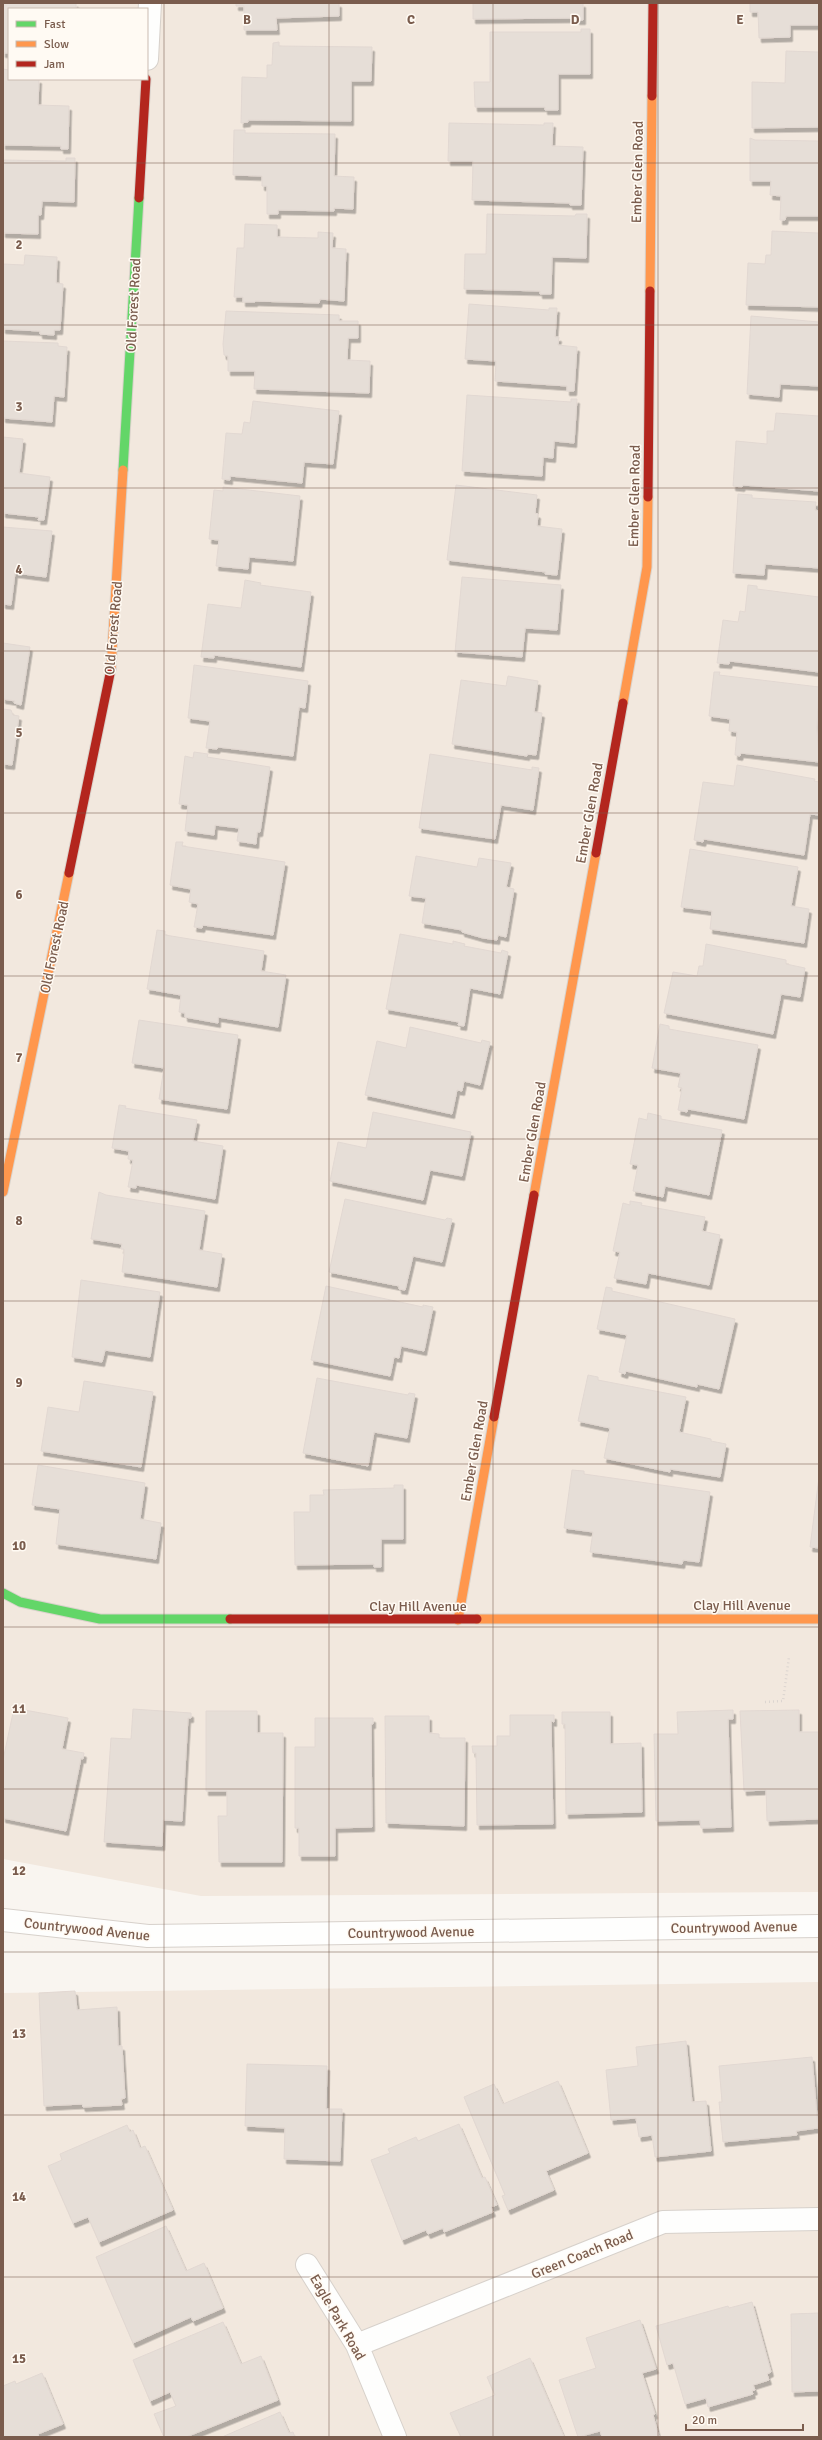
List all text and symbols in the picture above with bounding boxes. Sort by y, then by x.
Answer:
legend [8,8,148,80]
text: B [243,12,251,28]
text: C [407,12,415,28]
text: D [571,12,580,28]
text: E [736,12,744,28]
text: Fast [44,17,65,32]
text: Slow [44,37,69,52]
text: Jam [44,57,65,72]
street label: Ember Glen Road [628,121,647,223]
text: 2 [15,237,23,253]
street label: Old Forest Road [123,258,144,352]
text: 3 [15,399,23,415]
street label: Ember Glen Road [625,445,644,547]
text: 4 [15,562,23,578]
street label: Old Forest Road [101,581,126,676]
text: 5 [15,725,23,741]
street label: Ember Glen Road [572,761,607,865]
text: 6 [15,887,23,903]
street label: Old Forest Road [36,899,73,995]
text: 7 [15,1050,23,1066]
street label: Ember Glen Road [515,1080,550,1184]
text: 8 [15,1213,23,1229]
text: 9 [15,1375,23,1391]
street label: Ember Glen Road [457,1399,492,1503]
text: 10 [12,1538,26,1554]
street label: Clay Hill Avenue [693,1597,791,1614]
street label: Clay Hill Avenue [369,1598,467,1615]
text: 11 [12,1701,26,1717]
text: 12 [12,1863,26,1879]
street label: Countrywood Avenue [23,1914,151,1945]
street label: Countrywood Avenue [671,1918,797,1937]
street label: Countrywood Avenue [348,1923,474,1942]
text: 13 [12,2026,26,2042]
text: 14 [12,2189,26,2205]
street label: Green Coach Road [529,2226,636,2283]
street label: Eagle Park Road [306,2271,369,2363]
text: 15 [12,2351,26,2367]
scale bar [686,2406,803,2432]
text: 20 m [692,2413,717,2428]

